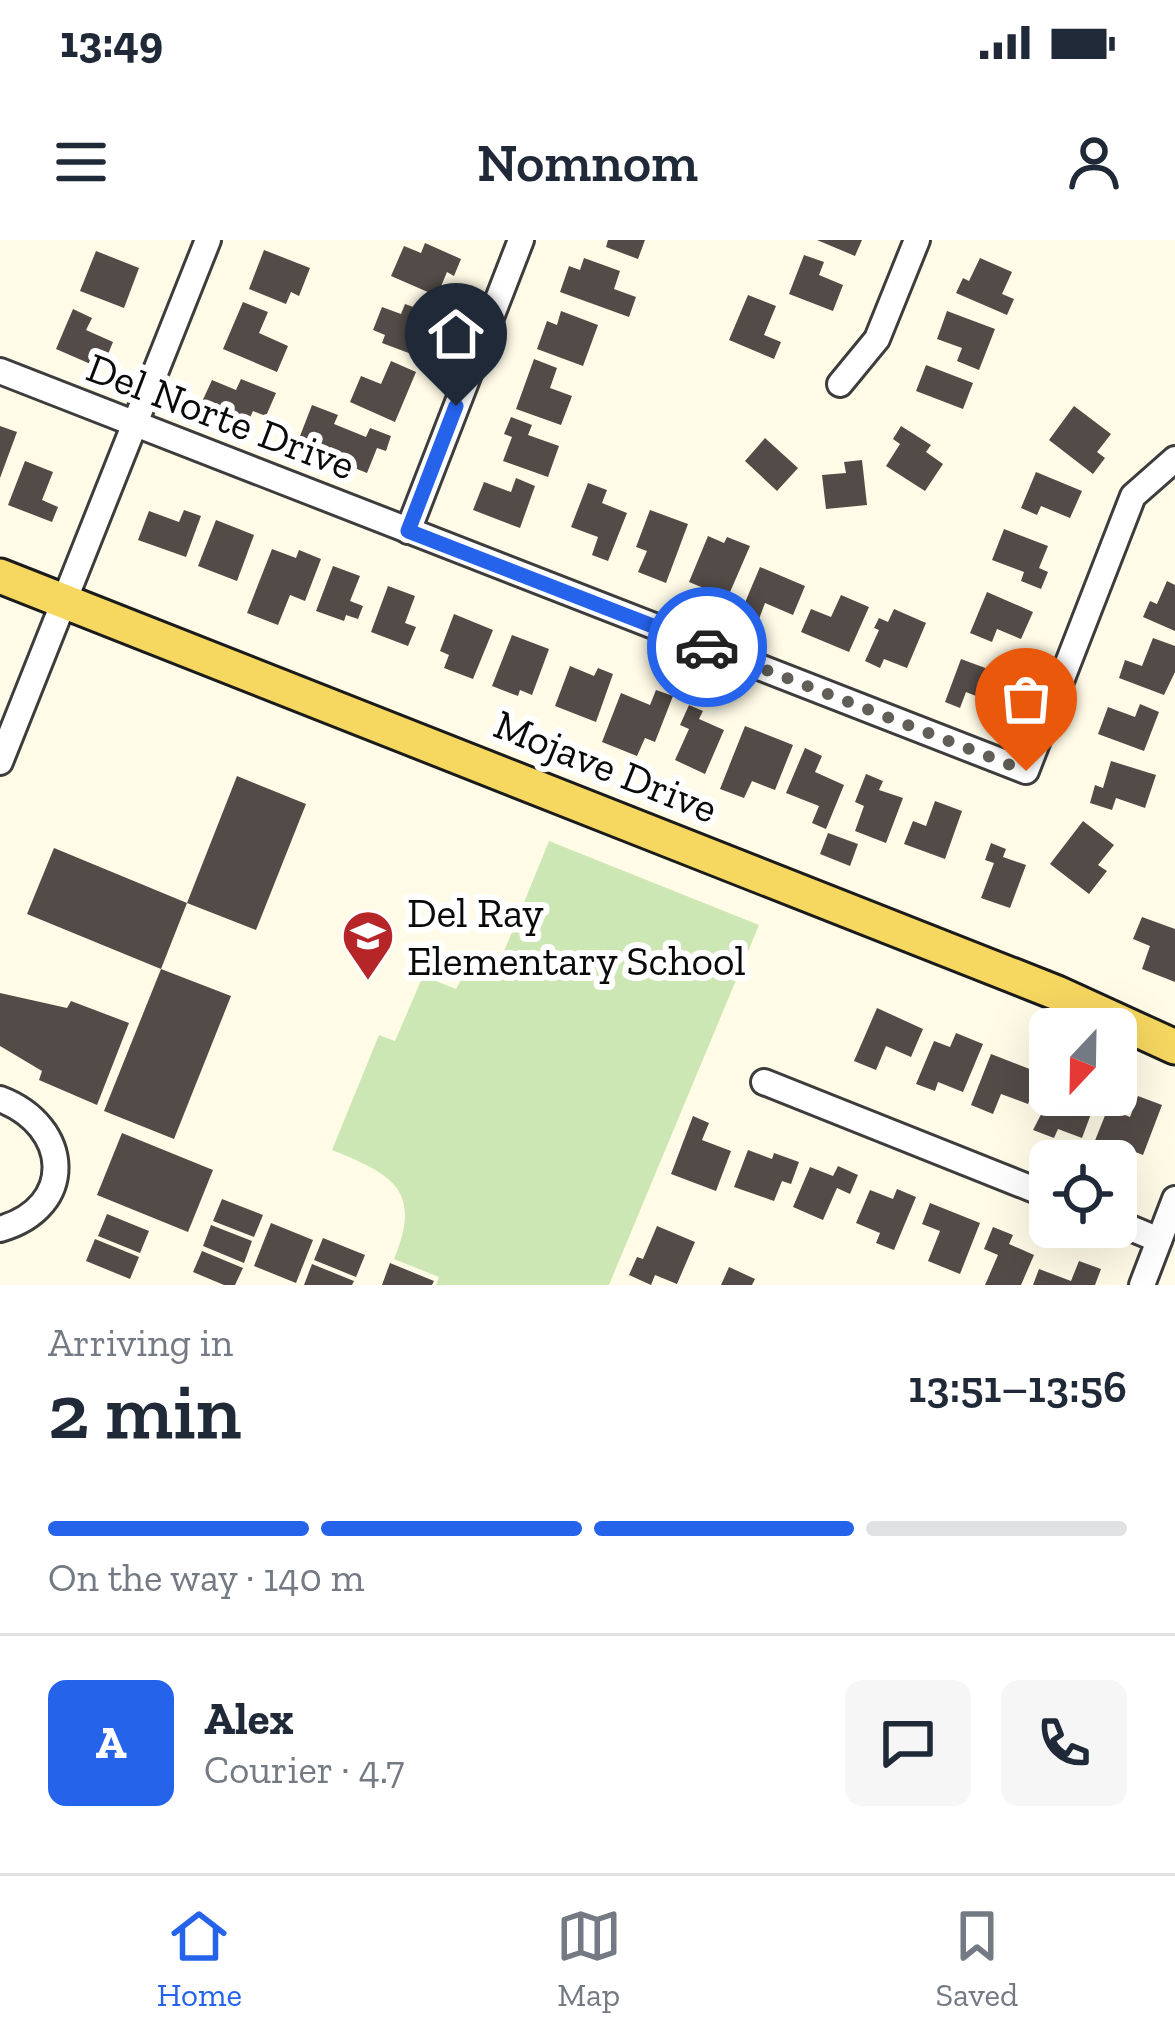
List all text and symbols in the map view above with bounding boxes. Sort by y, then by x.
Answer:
text: 13:49 [60,15,163,69]
icon: menu [48,129,114,195]
icon: person [1061,129,1127,195]
text: Nomnom [477,130,698,195]
pin [405,283,507,406]
icon: home [423,301,489,367]
street label: Del Norte Drive [80,341,362,491]
courier [647,587,767,707]
icon: car [674,614,740,680]
pin [975,648,1077,771]
icon: bag [993,666,1059,732]
street label: Mojave Drive [487,698,725,834]
place label: Del Ray Elementary School [407,887,746,986]
school or university icon: Del Ray Elementary School [340,908,396,982]
north arrow [1029,1008,1137,1116]
map controls [1029,1008,1137,1248]
button: locate [1029,1140,1137,1248]
text: Arriving in [48,1319,233,1366]
text: 13:51–13:56 [908,1360,1127,1414]
text: 2 min [48,1364,241,1458]
text: On the way · 140 m [48,1554,364,1601]
button: chat [845,1680,971,1806]
button: phone [1001,1680,1127,1806]
text: Alex [204,1692,294,1746]
text: A [96,1716,126,1770]
text: Courier · 4.7 [204,1746,404,1793]
tab: Home [157,1903,242,2014]
tab: Map [556,1903,622,2014]
tab: Saved [935,1903,1018,2014]

